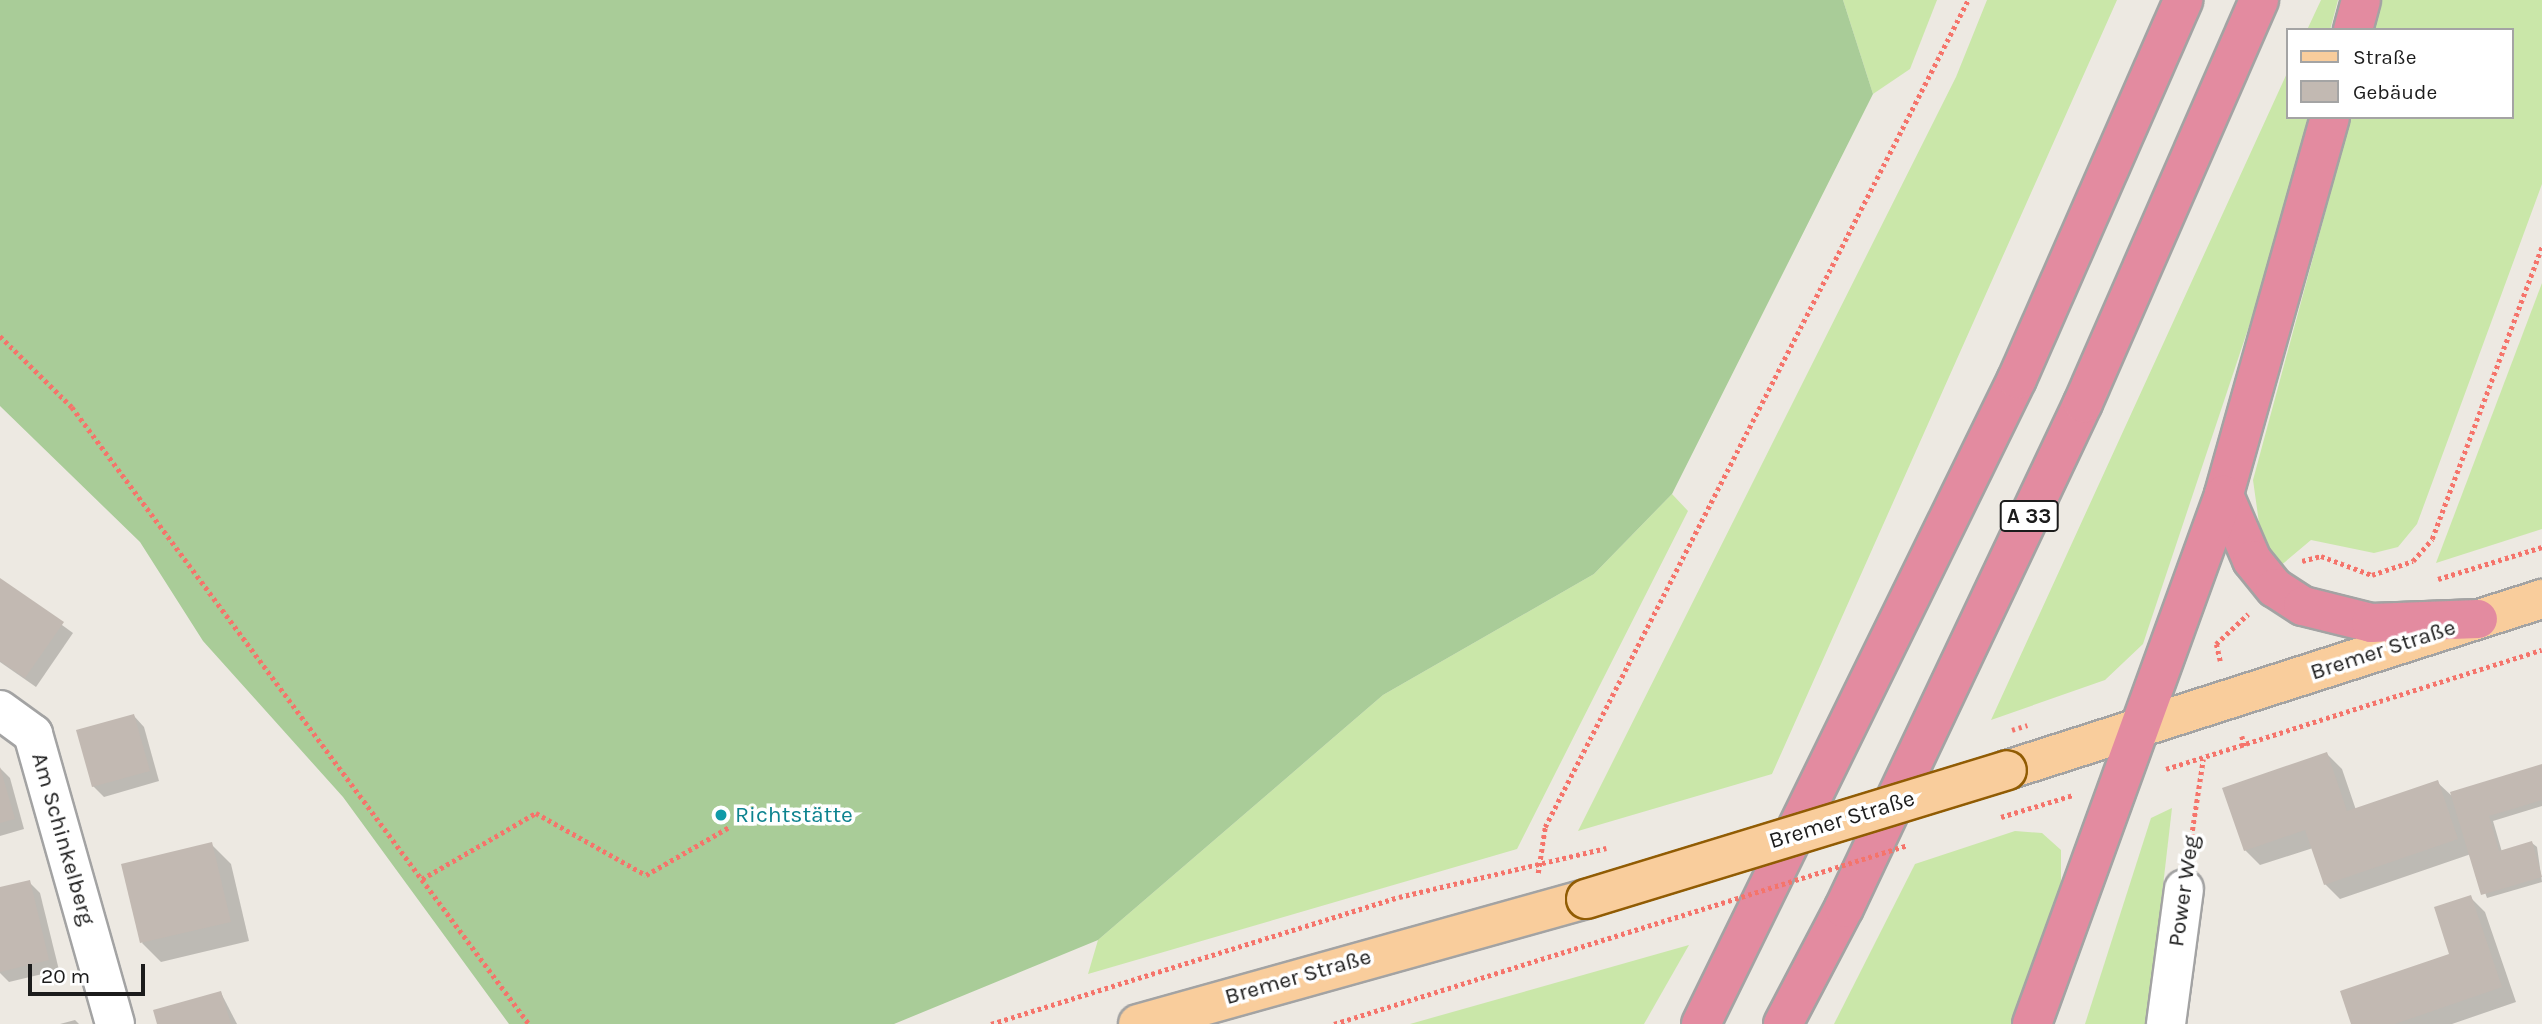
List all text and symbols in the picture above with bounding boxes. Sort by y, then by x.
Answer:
legend [2286,28,2514,119]
text: Straße [2353,45,2416,69]
text: Gebäude [2353,80,2437,104]
road number: A 33 [1999,498,2059,534]
street label: Bremer Straße [2307,614,2459,686]
street label: Am Schinkelberg [25,750,101,928]
street label: Bremer Straße [1766,785,1918,855]
place label: Richtstätte [735,801,853,829]
marker: Richtstätte [713,807,729,823]
street label: Power Weg [2163,834,2205,948]
street label: Bremer Straße [1222,943,1374,1011]
scale bar [32,950,149,994]
text: 20 m [41,964,90,988]

